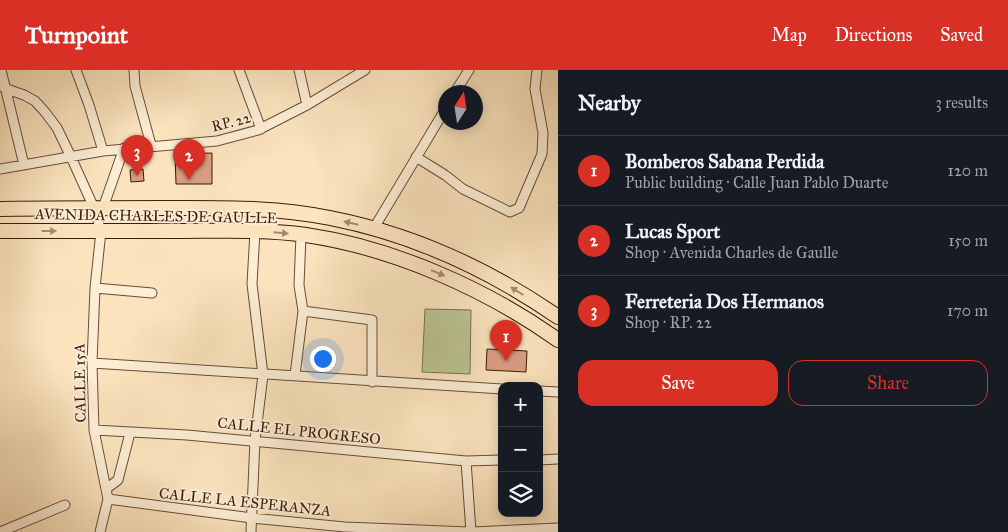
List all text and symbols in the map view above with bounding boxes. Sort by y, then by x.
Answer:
text: Turnpoint [25,20,128,50]
text: Map [771,24,807,46]
text: Directions [835,24,912,46]
text: Saved [940,24,983,46]
north arrow [438,85,483,130]
text: Nearby [578,90,641,116]
text: 3 results [935,93,988,112]
street label: RP. 22 [210,108,253,136]
pin: 3 [121,135,153,176]
pin: 2 [173,139,205,180]
text: Bomberos Sabana Perdida [625,150,824,173]
text: 1 [591,161,597,180]
text: 120 m [948,161,988,180]
text: Public building · Calle Juan Pablo Duarte [625,173,888,192]
street label: AVENIDA CHARLES DE GAULLE [34,205,278,227]
one-way arrow [344,219,359,227]
text: Lucas Sport [625,220,720,243]
one-way arrow [41,227,57,235]
one-way arrow [273,229,289,237]
text: 2 [590,231,598,250]
text: 150 m [948,231,988,250]
text: Shop · Avenida Charles de Gaulle [625,243,838,262]
one-way arrow [431,270,445,278]
one-way arrow [511,286,524,295]
text: Ferreteria Dos Hermanos [625,290,824,313]
text: 3 [591,301,597,320]
text: 170 m [947,301,988,320]
text: Shop · RP. 22 [625,313,712,332]
pin: 1 [490,320,522,361]
street label: CALLE 15A [70,343,90,423]
your location [310,346,336,372]
button: Save [578,360,778,406]
button: Share [788,360,988,406]
map controls [498,382,543,517]
button: + [498,382,543,427]
street label: CALLE EL PROGRESO [216,413,382,449]
button: − [498,427,543,472]
button: layers [498,472,543,517]
street label: CALLE LA ESPERANZA [158,484,332,520]

